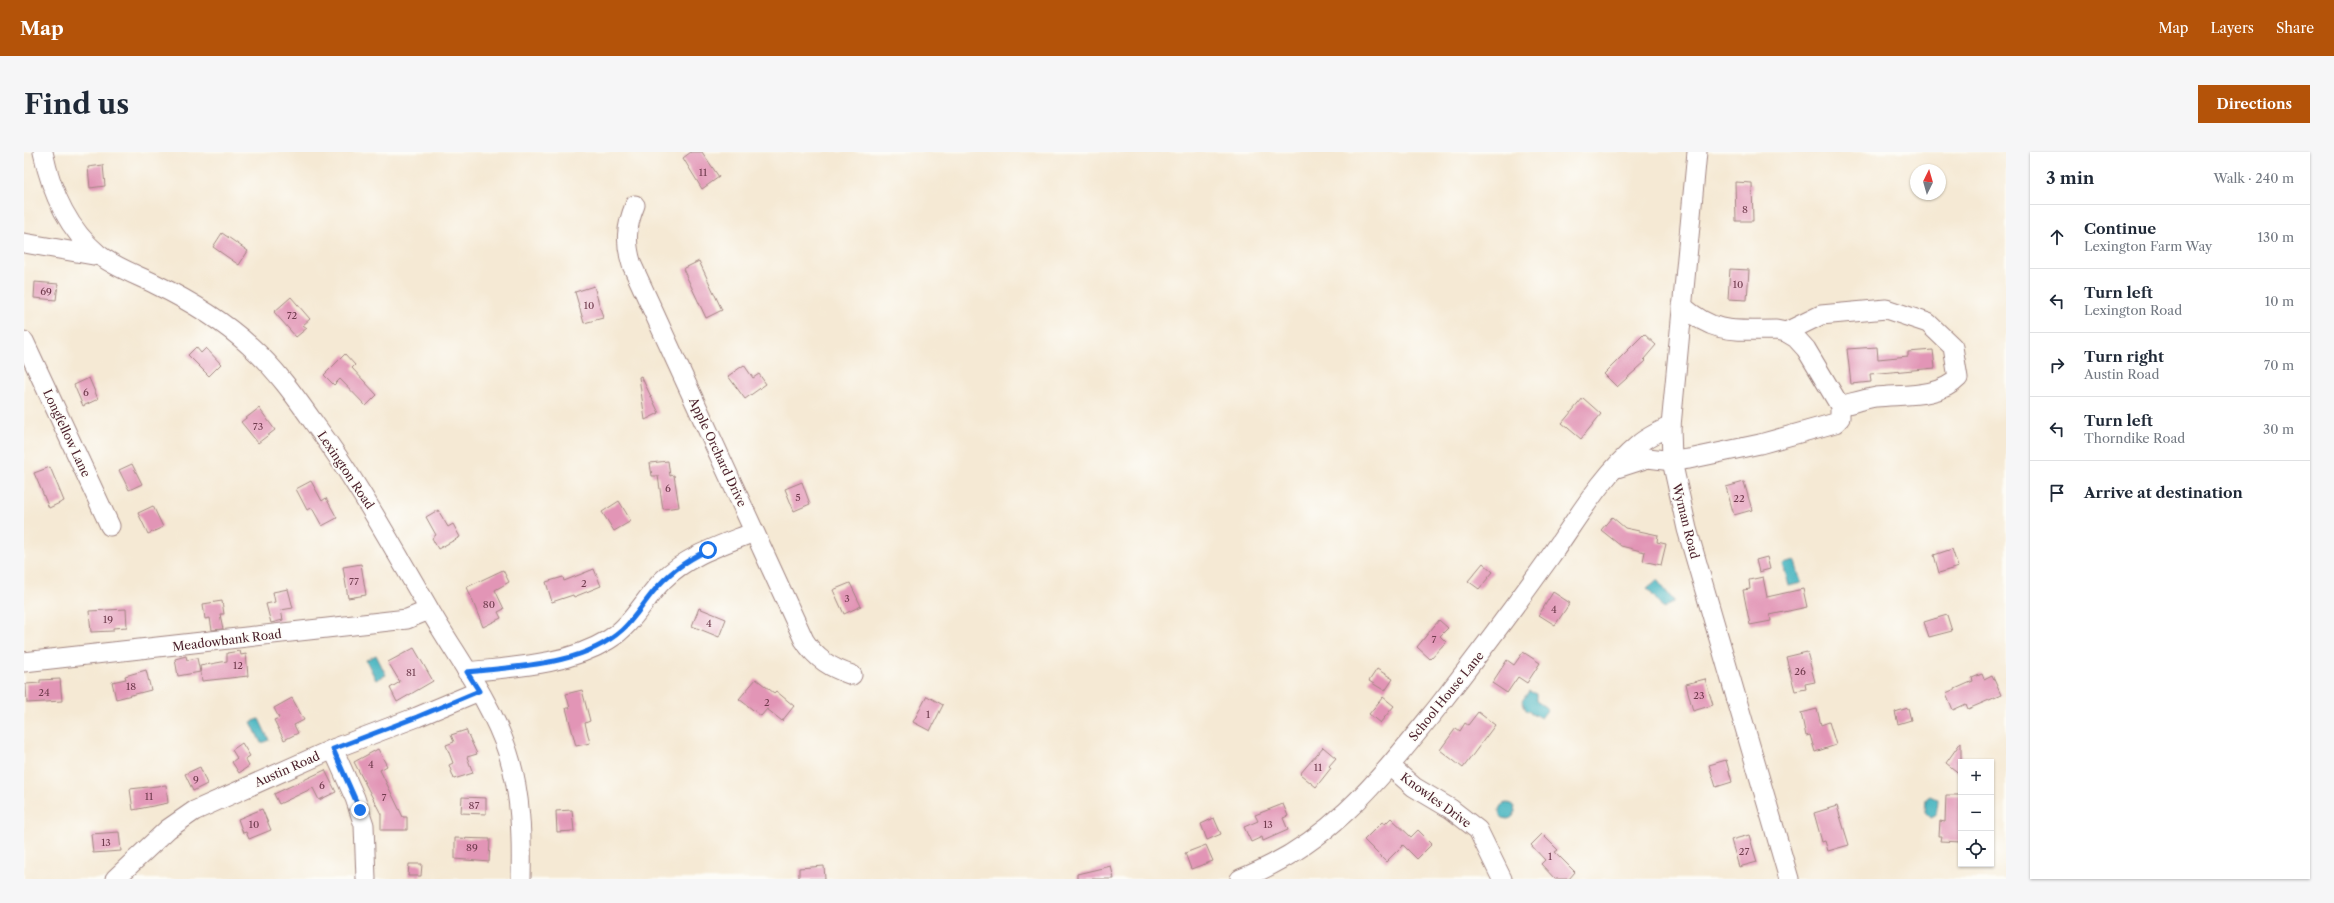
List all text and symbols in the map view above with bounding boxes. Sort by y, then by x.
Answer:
text: Map [20,17,64,40]
text: Map [2158,19,2188,37]
text: Layers [2210,19,2254,37]
text: Share [2276,19,2314,37]
button: Directions [2198,85,2310,123]
text: Find us [24,87,129,121]
north arrow [1910,164,1946,200]
house number: 11 [699,166,708,179]
text: 3 min [2046,168,2095,188]
text: Walk · 240 m [2214,170,2294,186]
house number: 8 [1742,203,1748,216]
text: Continue [2084,219,2156,238]
icon: ahead [2046,226,2068,248]
text: 130 m [2258,229,2294,245]
text: Lexington Farm Way [2084,238,2212,254]
house number: 10 [1733,278,1743,291]
text: Turn left [2084,283,2153,302]
house number: 69 [40,285,52,298]
icon: left [2046,290,2068,312]
text: 10 m [2265,293,2294,309]
house number: 10 [584,299,594,312]
text: Lexington Road [2084,302,2182,318]
house number: 72 [287,309,298,322]
text: Turn right [2084,347,2164,366]
icon: right [2046,354,2068,376]
text: 70 m [2264,357,2294,373]
text: Austin Road [2084,366,2159,382]
house number: 6 [83,386,89,399]
street label: Longfellow Lane [40,387,94,480]
street label: Apple Orchard Drive [686,394,750,509]
text: Turn left [2084,411,2153,430]
icon: left [2046,418,2068,440]
house number: 73 [253,420,263,433]
text: 30 m [2263,421,2294,437]
street label: Lexington Road [314,428,378,512]
text: Thorndike Road [2084,430,2185,446]
street label: Wyman Road [1669,481,1703,561]
house number: 6 [665,482,671,495]
icon: arrive [2046,482,2068,504]
text: Arrive at destination [2084,483,2243,502]
house number: 5 [795,491,801,504]
house number: 22 [1733,492,1745,505]
route start [699,541,717,559]
house number: 77 [349,575,359,588]
house number: 2 [581,577,587,590]
house number: 3 [844,592,850,605]
house number: 80 [483,598,495,611]
house number: 4 [1551,603,1557,616]
house number: 19 [103,613,113,626]
house number: 4 [706,617,712,630]
street label: Meadowbank Road [172,626,283,654]
house number: 7 [1432,633,1437,646]
street label: School House Lane [1405,648,1487,744]
house number: 12 [233,659,243,672]
house number: 26 [1794,665,1806,678]
house number: 81 [406,666,417,679]
house number: 18 [126,680,136,693]
house number: 24 [38,686,50,699]
house number: 23 [1693,689,1705,702]
house number: 2 [764,696,770,709]
house number: 1 [926,708,931,721]
street label: Austin Road [251,748,322,790]
house number: 4 [368,758,374,771]
map controls [1958,759,1994,867]
button: + [1958,759,1994,795]
house number: 11 [1314,761,1323,774]
street label: Knowles Drive [1398,769,1474,831]
house number: 9 [193,773,199,786]
house number: 6 [319,779,325,792]
house number: 11 [145,790,154,803]
house number: 7 [382,791,387,804]
button: − [1958,795,1994,831]
house number: 87 [469,799,479,812]
route end [351,801,369,819]
house number: 10 [249,818,259,831]
house number: 13 [1263,818,1273,831]
button: locate [1958,831,1994,867]
house number: 13 [101,836,111,849]
house number: 89 [466,841,478,854]
house number: 27 [1739,845,1749,858]
house number: 1 [1548,850,1553,863]

